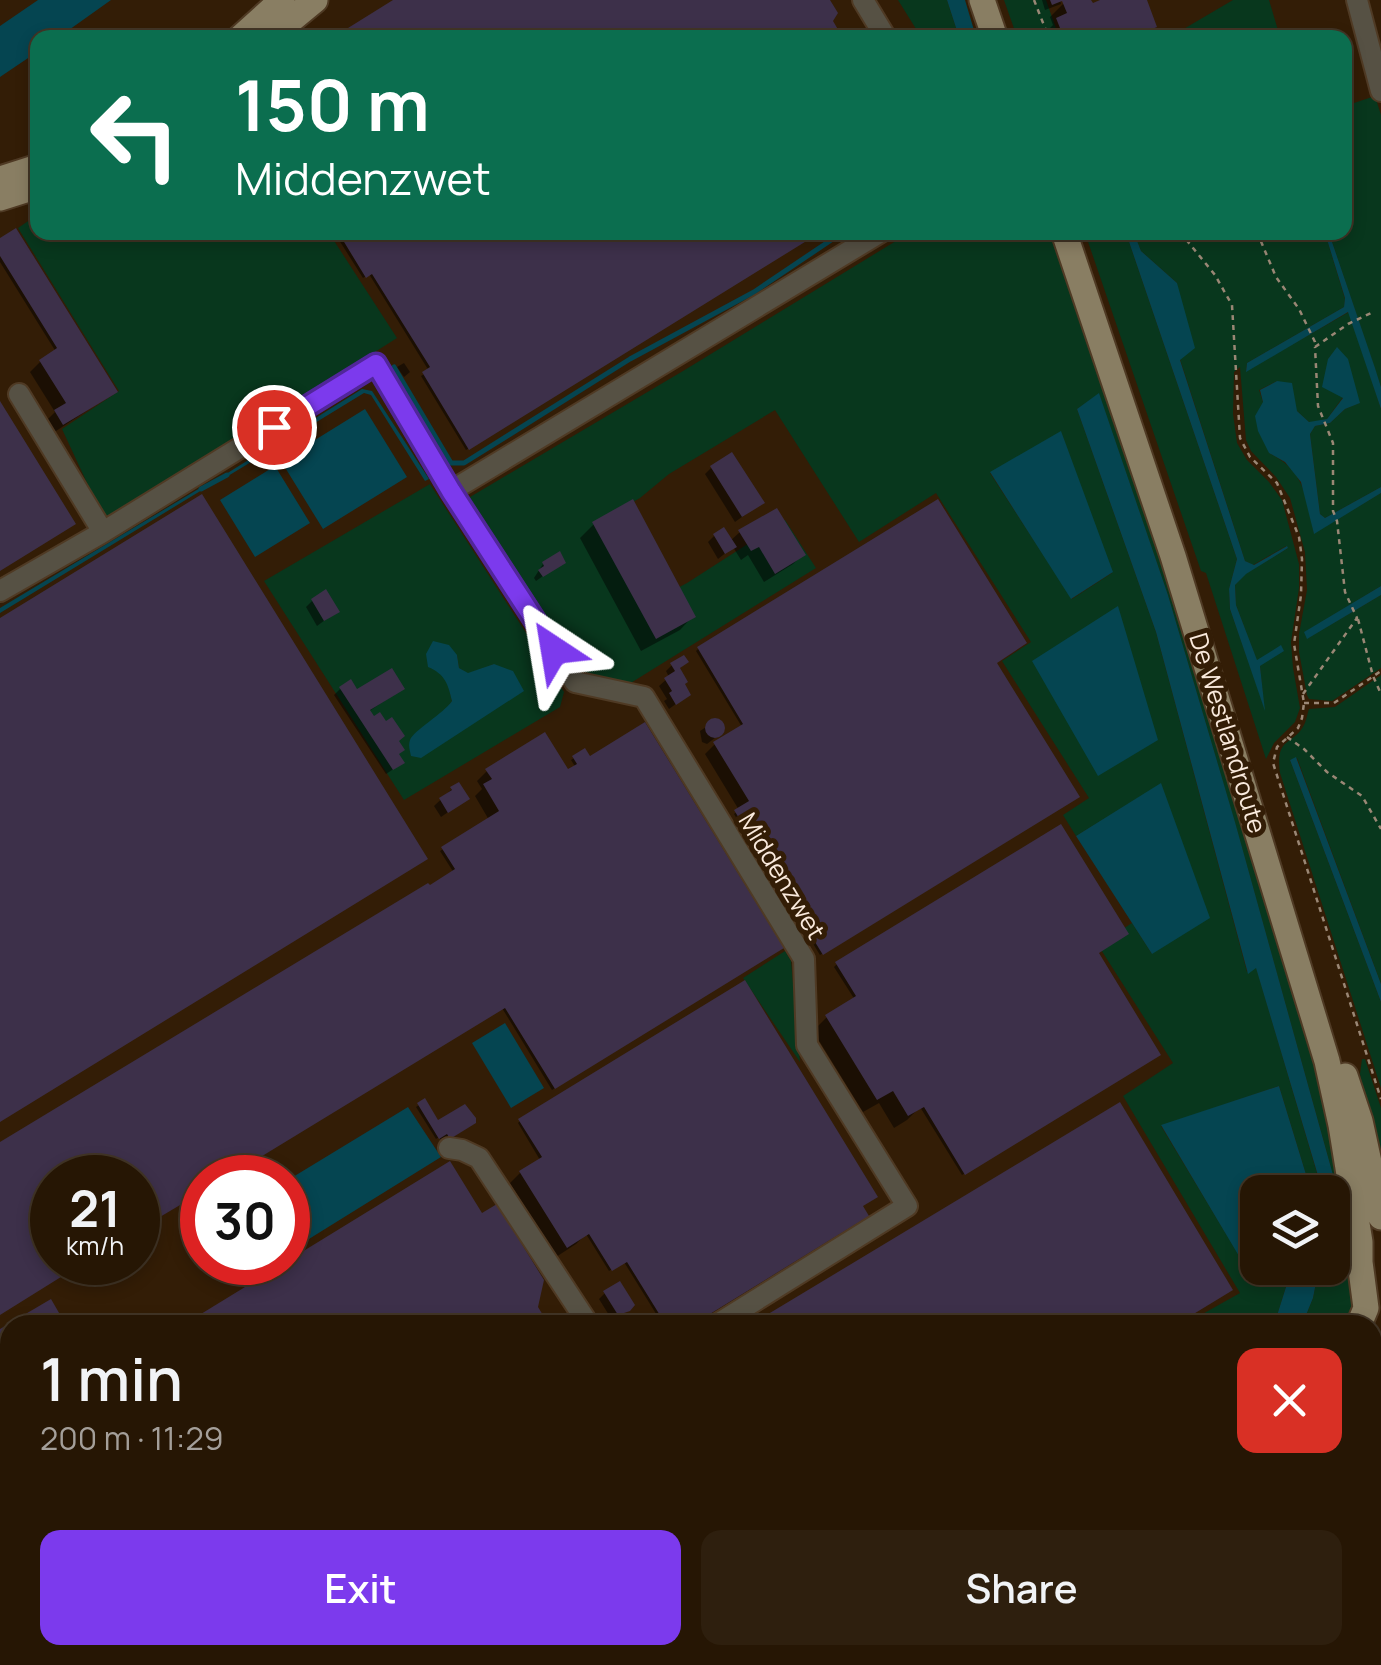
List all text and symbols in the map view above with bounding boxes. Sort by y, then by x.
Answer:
text: 150 m [235,56,430,152]
icon: left [70,70,200,200]
text: Middenzwet [235,147,491,209]
pin [232,385,317,470]
icon: arrive [247,400,302,455]
position arrow [502,598,606,702]
street label: De Westlandroute [1181,628,1276,837]
street label: Middenzwet [731,806,834,946]
speed limit sign: 30 [180,1155,310,1285]
text: 21 [69,1174,121,1242]
map controls [1240,1175,1350,1285]
button: layers [1240,1175,1350,1285]
text: km/h [66,1228,124,1263]
text: 1 min [40,1337,183,1419]
button: close [1237,1348,1342,1453]
text: 200 m · 11:29 [40,1416,224,1460]
button: Exit [40,1530,681,1645]
button: Share [701,1530,1342,1645]

